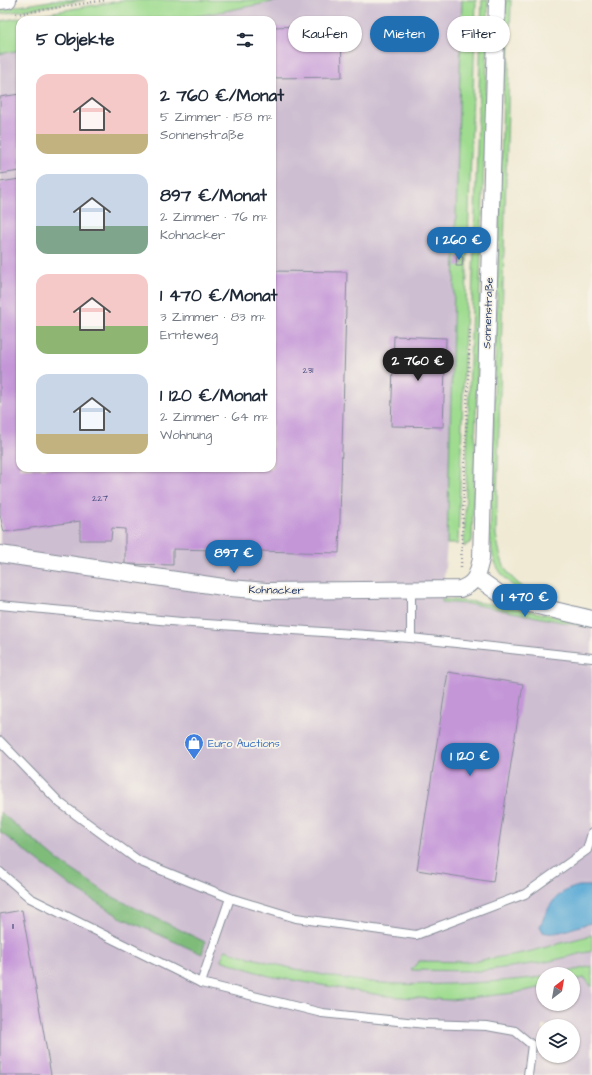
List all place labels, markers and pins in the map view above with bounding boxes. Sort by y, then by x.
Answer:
pin: 1 260 € [422,227,496,261]
pin: 2 760 € [381,348,455,382]
pin: 897 € [206,540,262,574]
pin: 1 470 € [488,584,562,618]
shop icon: Euro Auctions [183,732,205,760]
place label: Euro Auctions [208,736,280,751]
pin: 1 120 € [433,743,507,777]

